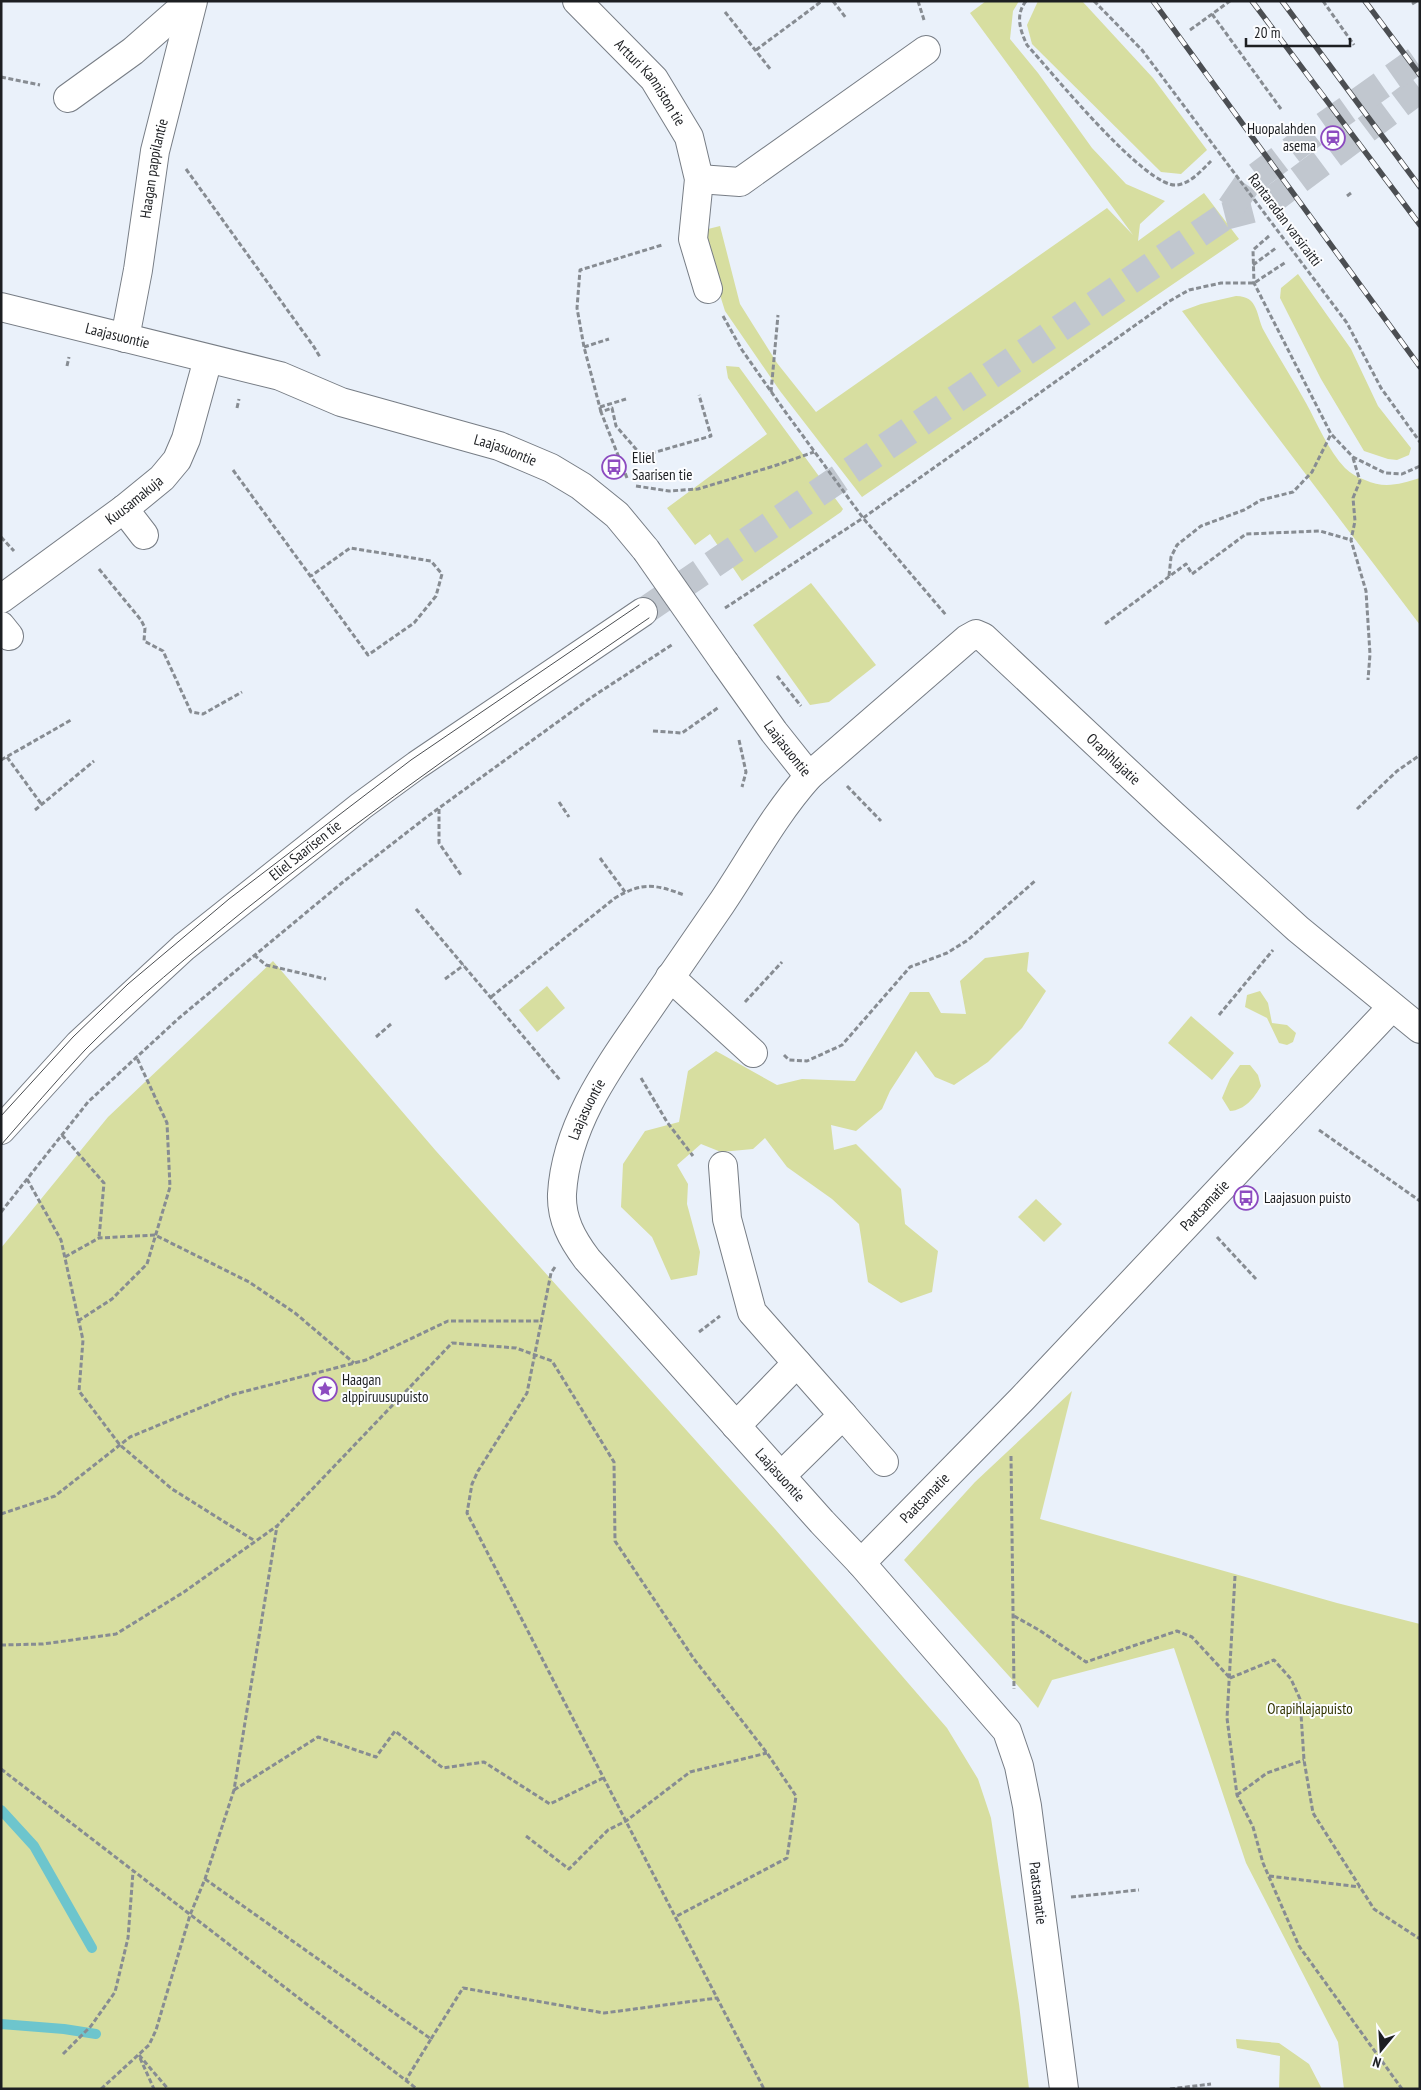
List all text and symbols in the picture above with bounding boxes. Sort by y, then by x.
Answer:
scale bar [1246,15,1350,47]
text: 20 m [1254,23,1280,42]
street label: Artturi Kanniston tie [611,35,690,129]
street label: Haagan pappilantie [135,117,172,220]
place label: Huopalahden asema [1247,119,1316,155]
station icon: Huopalahden asema [1320,125,1346,151]
street label: Rantaradan varsiraitti [1244,170,1326,270]
street label: Laajasuontie [83,318,152,352]
street label: Laajasuontie [472,430,540,470]
place label: Eliel Saarisen tie [632,448,692,484]
bus stop icon: Eliel Saarisen tie [601,454,627,480]
street label: Kuusamakuja [101,471,167,528]
street label: Laajasuontie [760,717,816,780]
street label: Orapihlajatie [1083,729,1145,789]
street label: Eliel Saarisen tie [265,816,345,884]
street label: Laajasuontie [564,1075,609,1142]
street label: Paatsamatie [1176,1176,1233,1235]
bus stop icon: Laajasuon puisto [1233,1185,1259,1211]
place label: Laajasuon puisto [1264,1188,1351,1207]
place label: Haagan alppiruusupuisto [342,1370,428,1406]
place icon: Haagan alppiruusupuisto [312,1376,338,1402]
street label: Laajasuontie [751,1444,809,1505]
street label: Paatsamatie [896,1469,953,1527]
park label: Orapihlajapuisto [1267,1699,1353,1718]
street label: Paatsamatie [1025,1861,1052,1925]
north arrow [1356,2025,1406,2075]
text: N [1371,2053,1383,2072]

